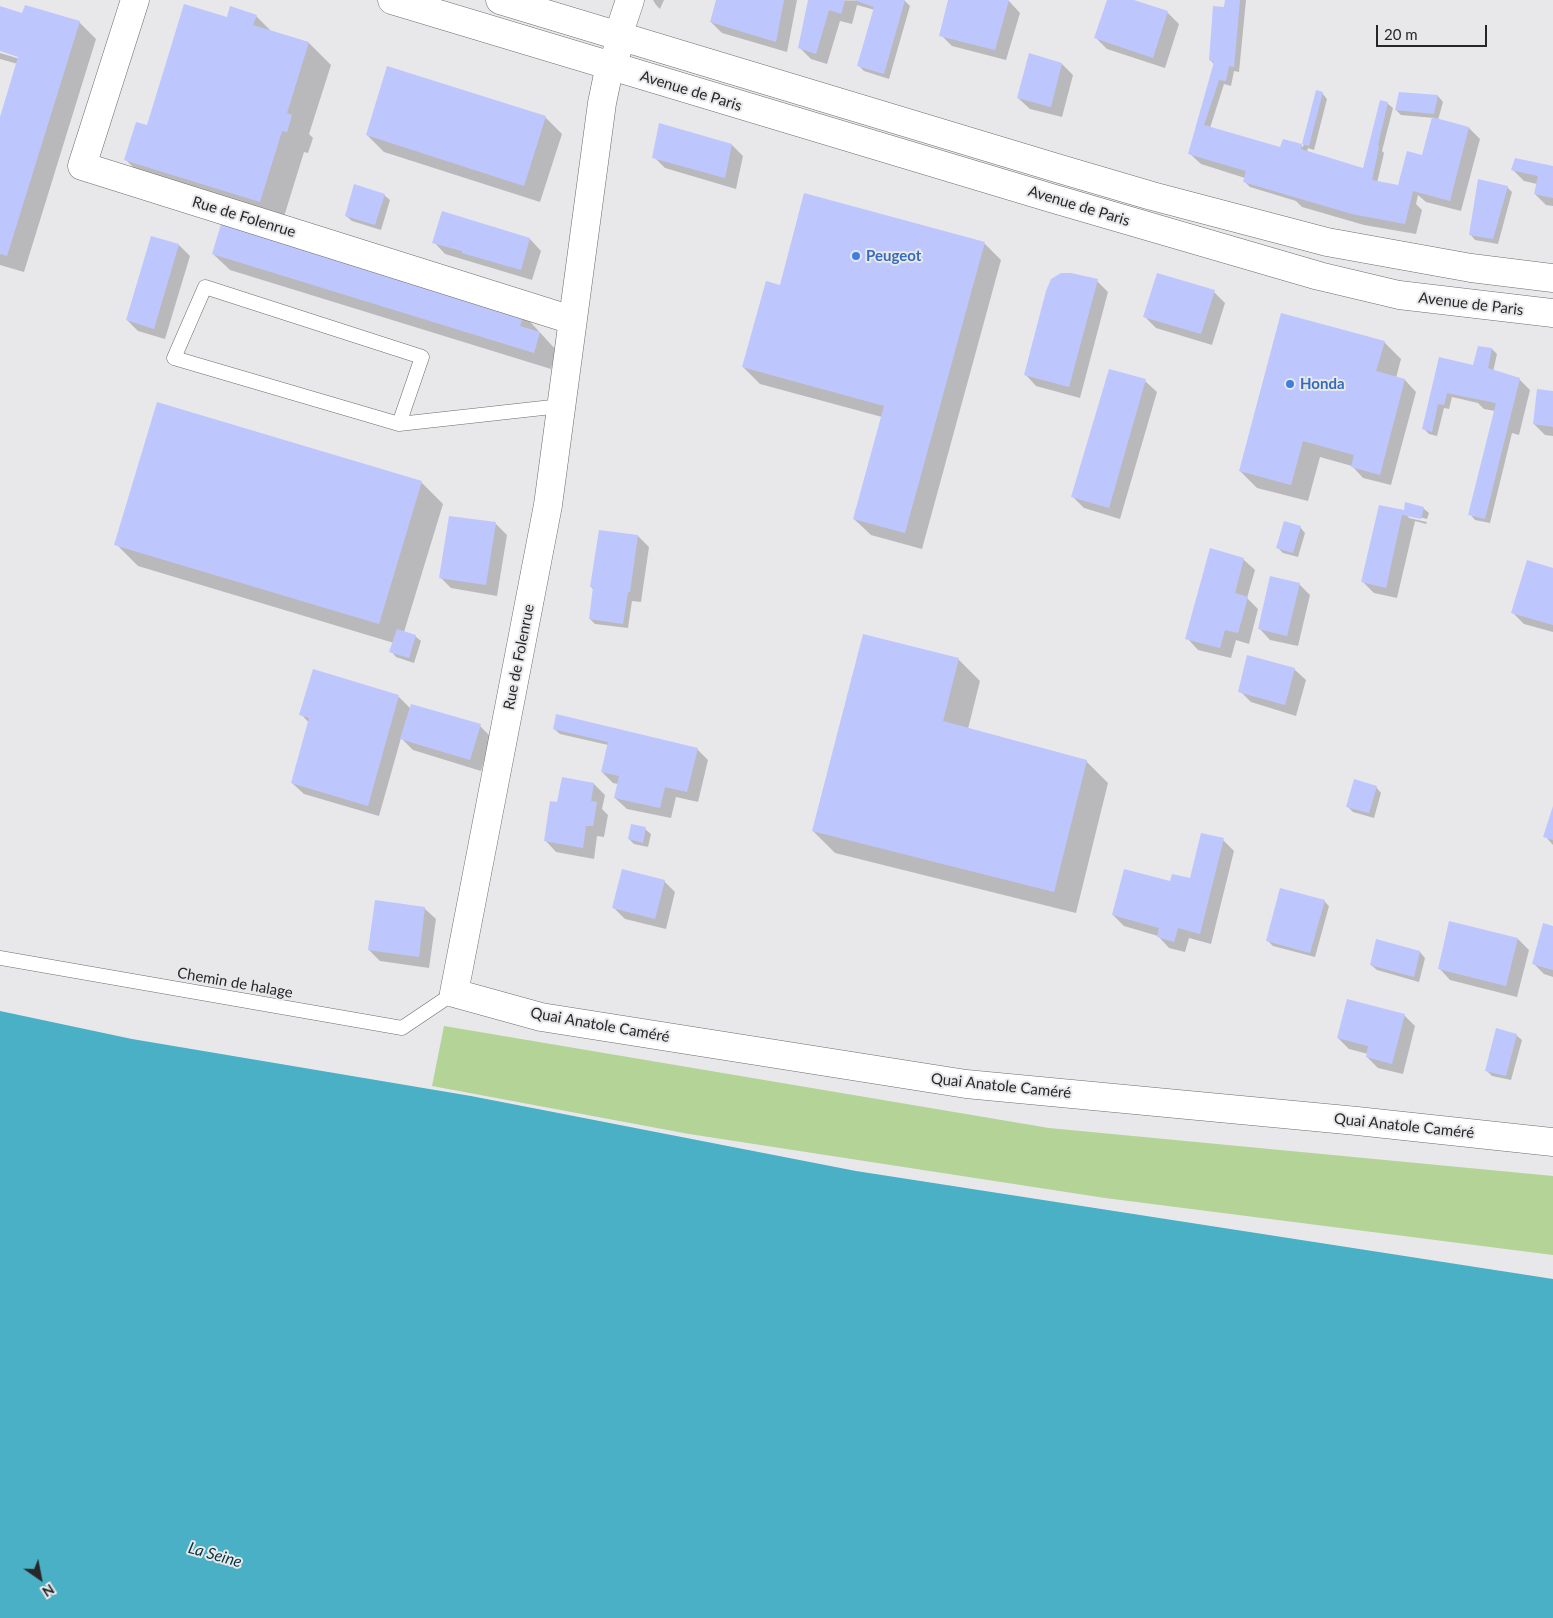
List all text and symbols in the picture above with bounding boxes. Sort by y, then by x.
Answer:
scale bar [1378,15,1489,47]
text: 20 m [1384,25,1418,43]
street label: Avenue de Paris [638,67,744,115]
street label: Avenue de Paris [1026,182,1132,230]
street label: Rue de Folenrue [190,193,298,241]
place label: Peugeot [866,247,921,265]
marker: Peugeot [850,250,862,262]
street label: Avenue de Paris [1418,289,1524,319]
place label: Honda [1300,375,1345,393]
marker: Honda [1284,378,1296,390]
street label: Rue de Folenrue [500,603,538,711]
street label: Chemin de halage [176,964,294,1002]
street label: Quai Anatole Caméré [529,1004,671,1046]
street label: Quai Anatole Caméré [930,1070,1072,1102]
street label: Quai Anatole Caméré [1333,1110,1475,1142]
water label: La Seine [186,1538,244,1572]
north arrow [15,1553,65,1603]
text: N [39,1581,58,1601]

